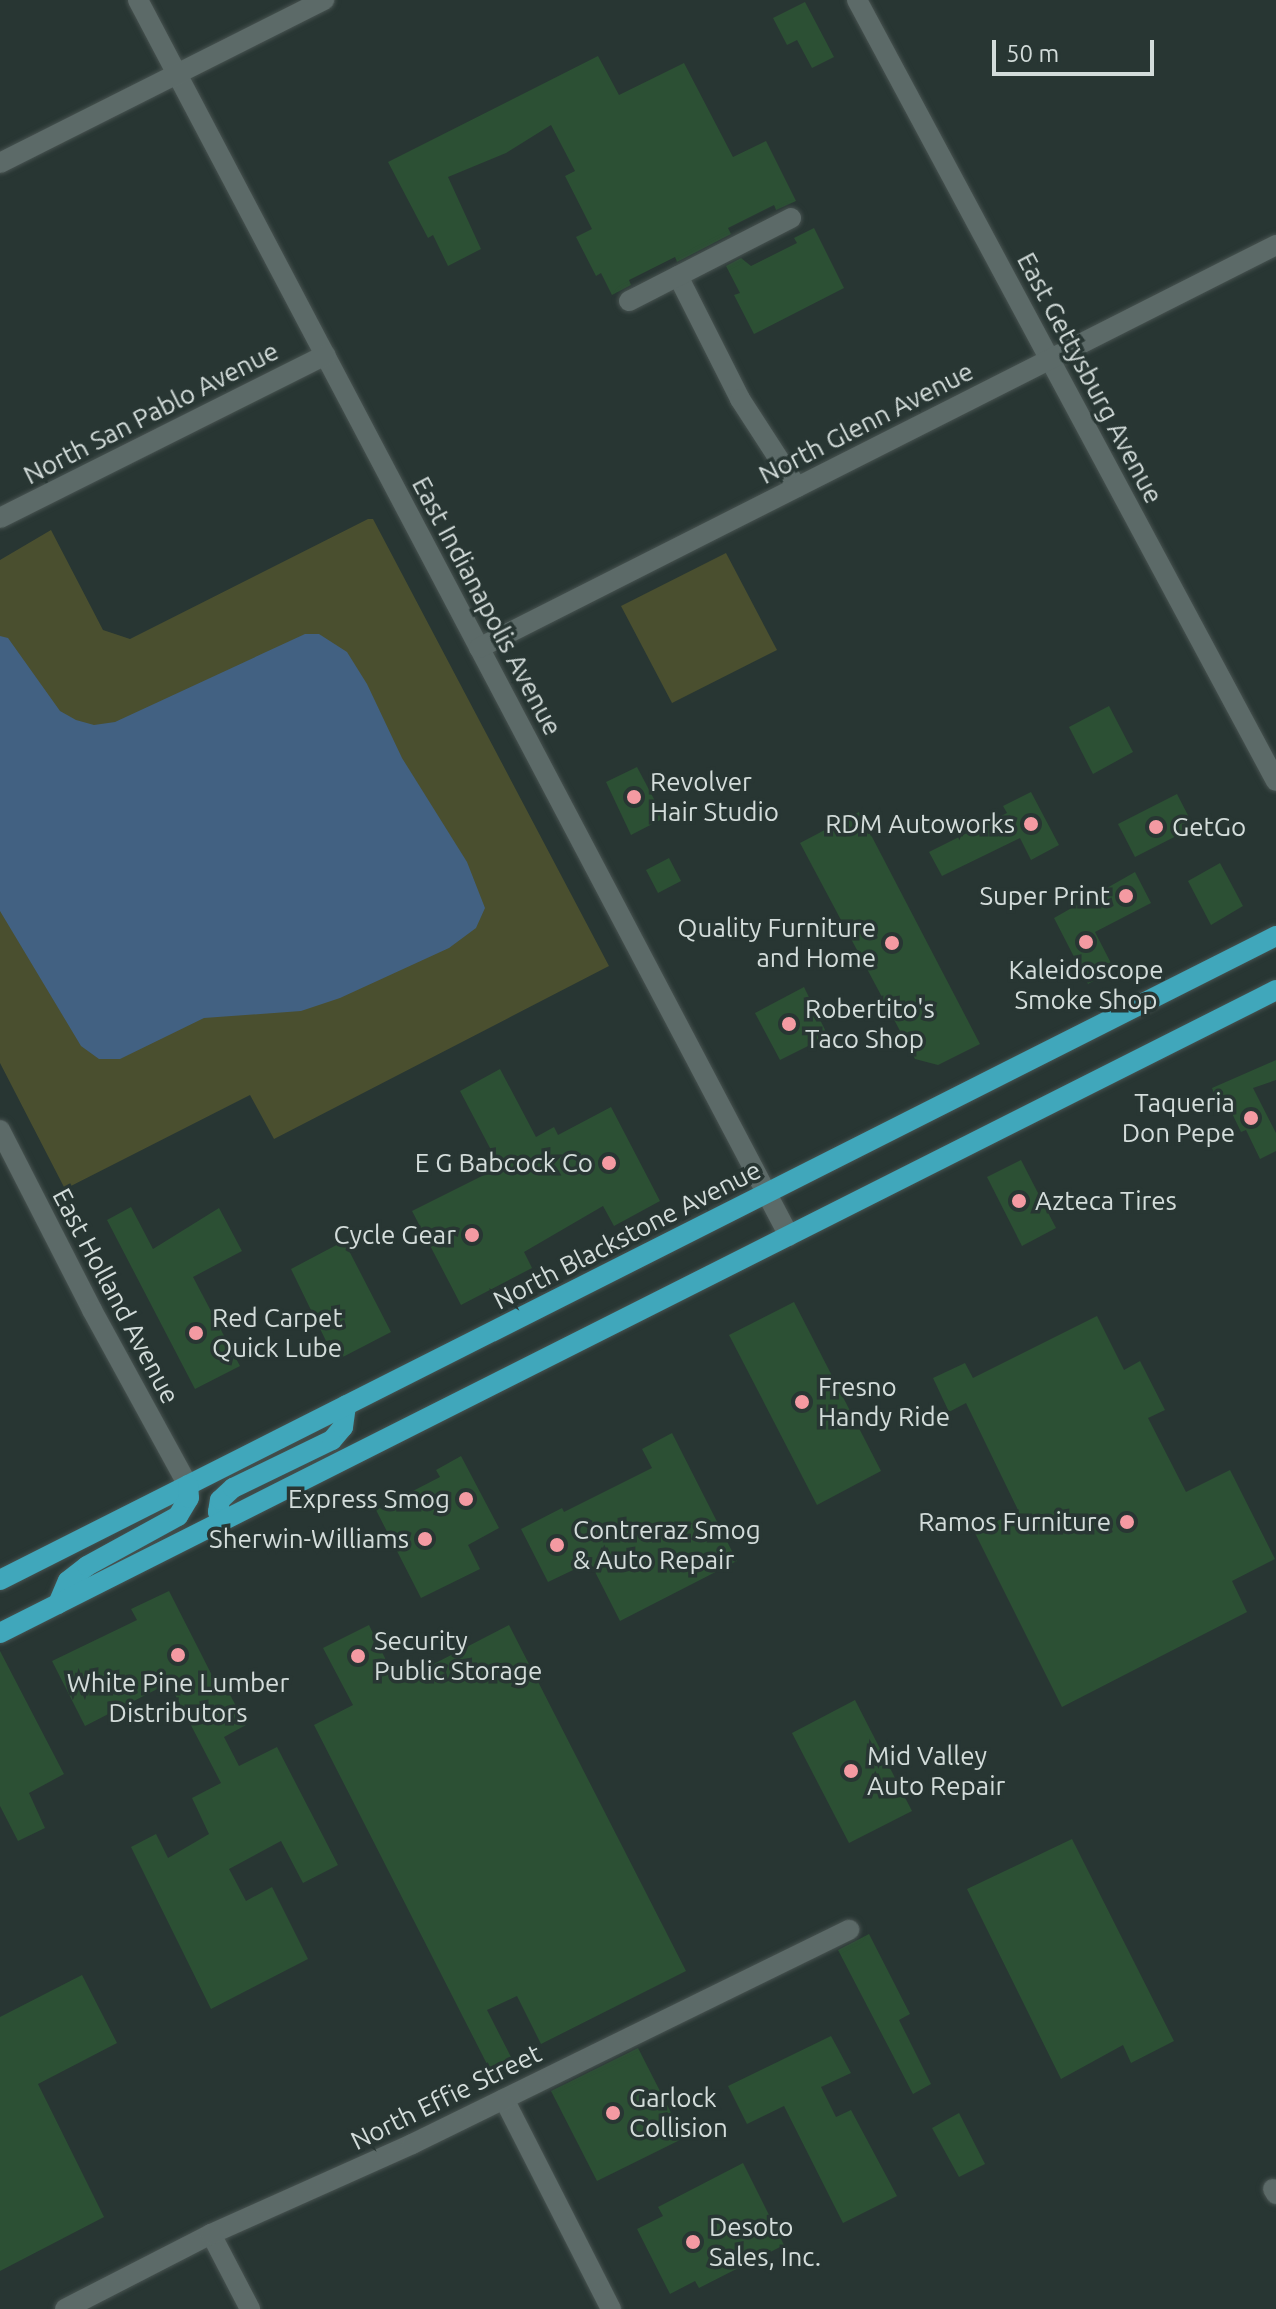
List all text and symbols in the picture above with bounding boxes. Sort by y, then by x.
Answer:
scale bar [996,24,1158,74]
text: 50 m [1006,40,1059,67]
street label: East Gettysburg Avenue [1011,247,1169,509]
street label: North San Pablo Avenue [18,335,284,491]
street label: North Glenn Avenue [754,355,978,491]
street label: East Indianapolis Avenue [406,471,568,741]
place label: Revolver Hair Studio [650,766,779,828]
marker: Revolver Hair Studio [625,788,643,806]
place label: RDM Autoworks [825,808,1015,840]
place label: GetGo [1172,811,1246,843]
marker: RDM Autoworks [1022,815,1040,833]
marker: GetGo [1147,818,1165,836]
place label: Super Print [979,880,1110,912]
marker: Super Print [1117,887,1135,905]
place label: Quality Furniture and Home [677,912,876,974]
marker: Kaleidoscope Smoke Shop [1077,933,1095,951]
marker: Quality Furniture and Home [883,934,901,952]
place label: Kaleidoscope Smoke Shop [1008,954,1164,1016]
place label: Robertito's Taco Shop [805,993,935,1054]
marker: Robertito's Taco Shop [780,1015,798,1033]
place label: Taqueria Don Pepe [1122,1087,1235,1148]
marker: Taqueria Don Pepe [1242,1109,1260,1127]
place label: E G Babcock Co [415,1147,593,1179]
street label: North Blackstone Avenue [488,1154,766,1316]
marker: E G Babcock Co [600,1154,618,1172]
street label: East Holland Avenue [46,1183,186,1409]
place label: Azteca Tires [1035,1185,1177,1217]
marker: Azteca Tires [1010,1192,1028,1210]
place label: Cycle Gear [334,1219,456,1251]
marker: Cycle Gear [463,1226,481,1244]
place label: Red Carpet Quick Lube [212,1302,343,1364]
marker: Red Carpet Quick Lube [187,1324,205,1342]
place label: Fresno Handy Ride [818,1371,950,1432]
marker: Fresno Handy Ride [793,1393,811,1411]
place label: Express Smog [288,1483,450,1515]
marker: Express Smog [457,1490,475,1508]
place label: Ramos Furniture [918,1506,1111,1538]
marker: Ramos Furniture [1118,1513,1136,1531]
place label: Contreraz Smog & Auto Repair [573,1514,761,1576]
place label: Sherwin-Williams [209,1523,409,1555]
marker: Sherwin-Williams [416,1530,434,1548]
marker: Contreraz Smog & Auto Repair [548,1536,566,1554]
place label: Security Public Storage [374,1625,542,1686]
marker: White Pine Lumber Distributors [169,1646,187,1664]
marker: Security Public Storage [349,1647,367,1665]
place label: White Pine Lumber Distributors [67,1667,289,1728]
place label: Mid Valley Auto Repair [867,1740,1005,1802]
marker: Mid Valley Auto Repair [842,1762,860,1780]
street label: North Effie Street [346,2037,546,2157]
place label: Garlock Collision [629,2082,728,2144]
marker: Garlock Collision [604,2104,622,2122]
place label: Desoto Sales, Inc. [709,2211,821,2272]
marker: Desoto Sales, Inc. [684,2233,702,2251]

